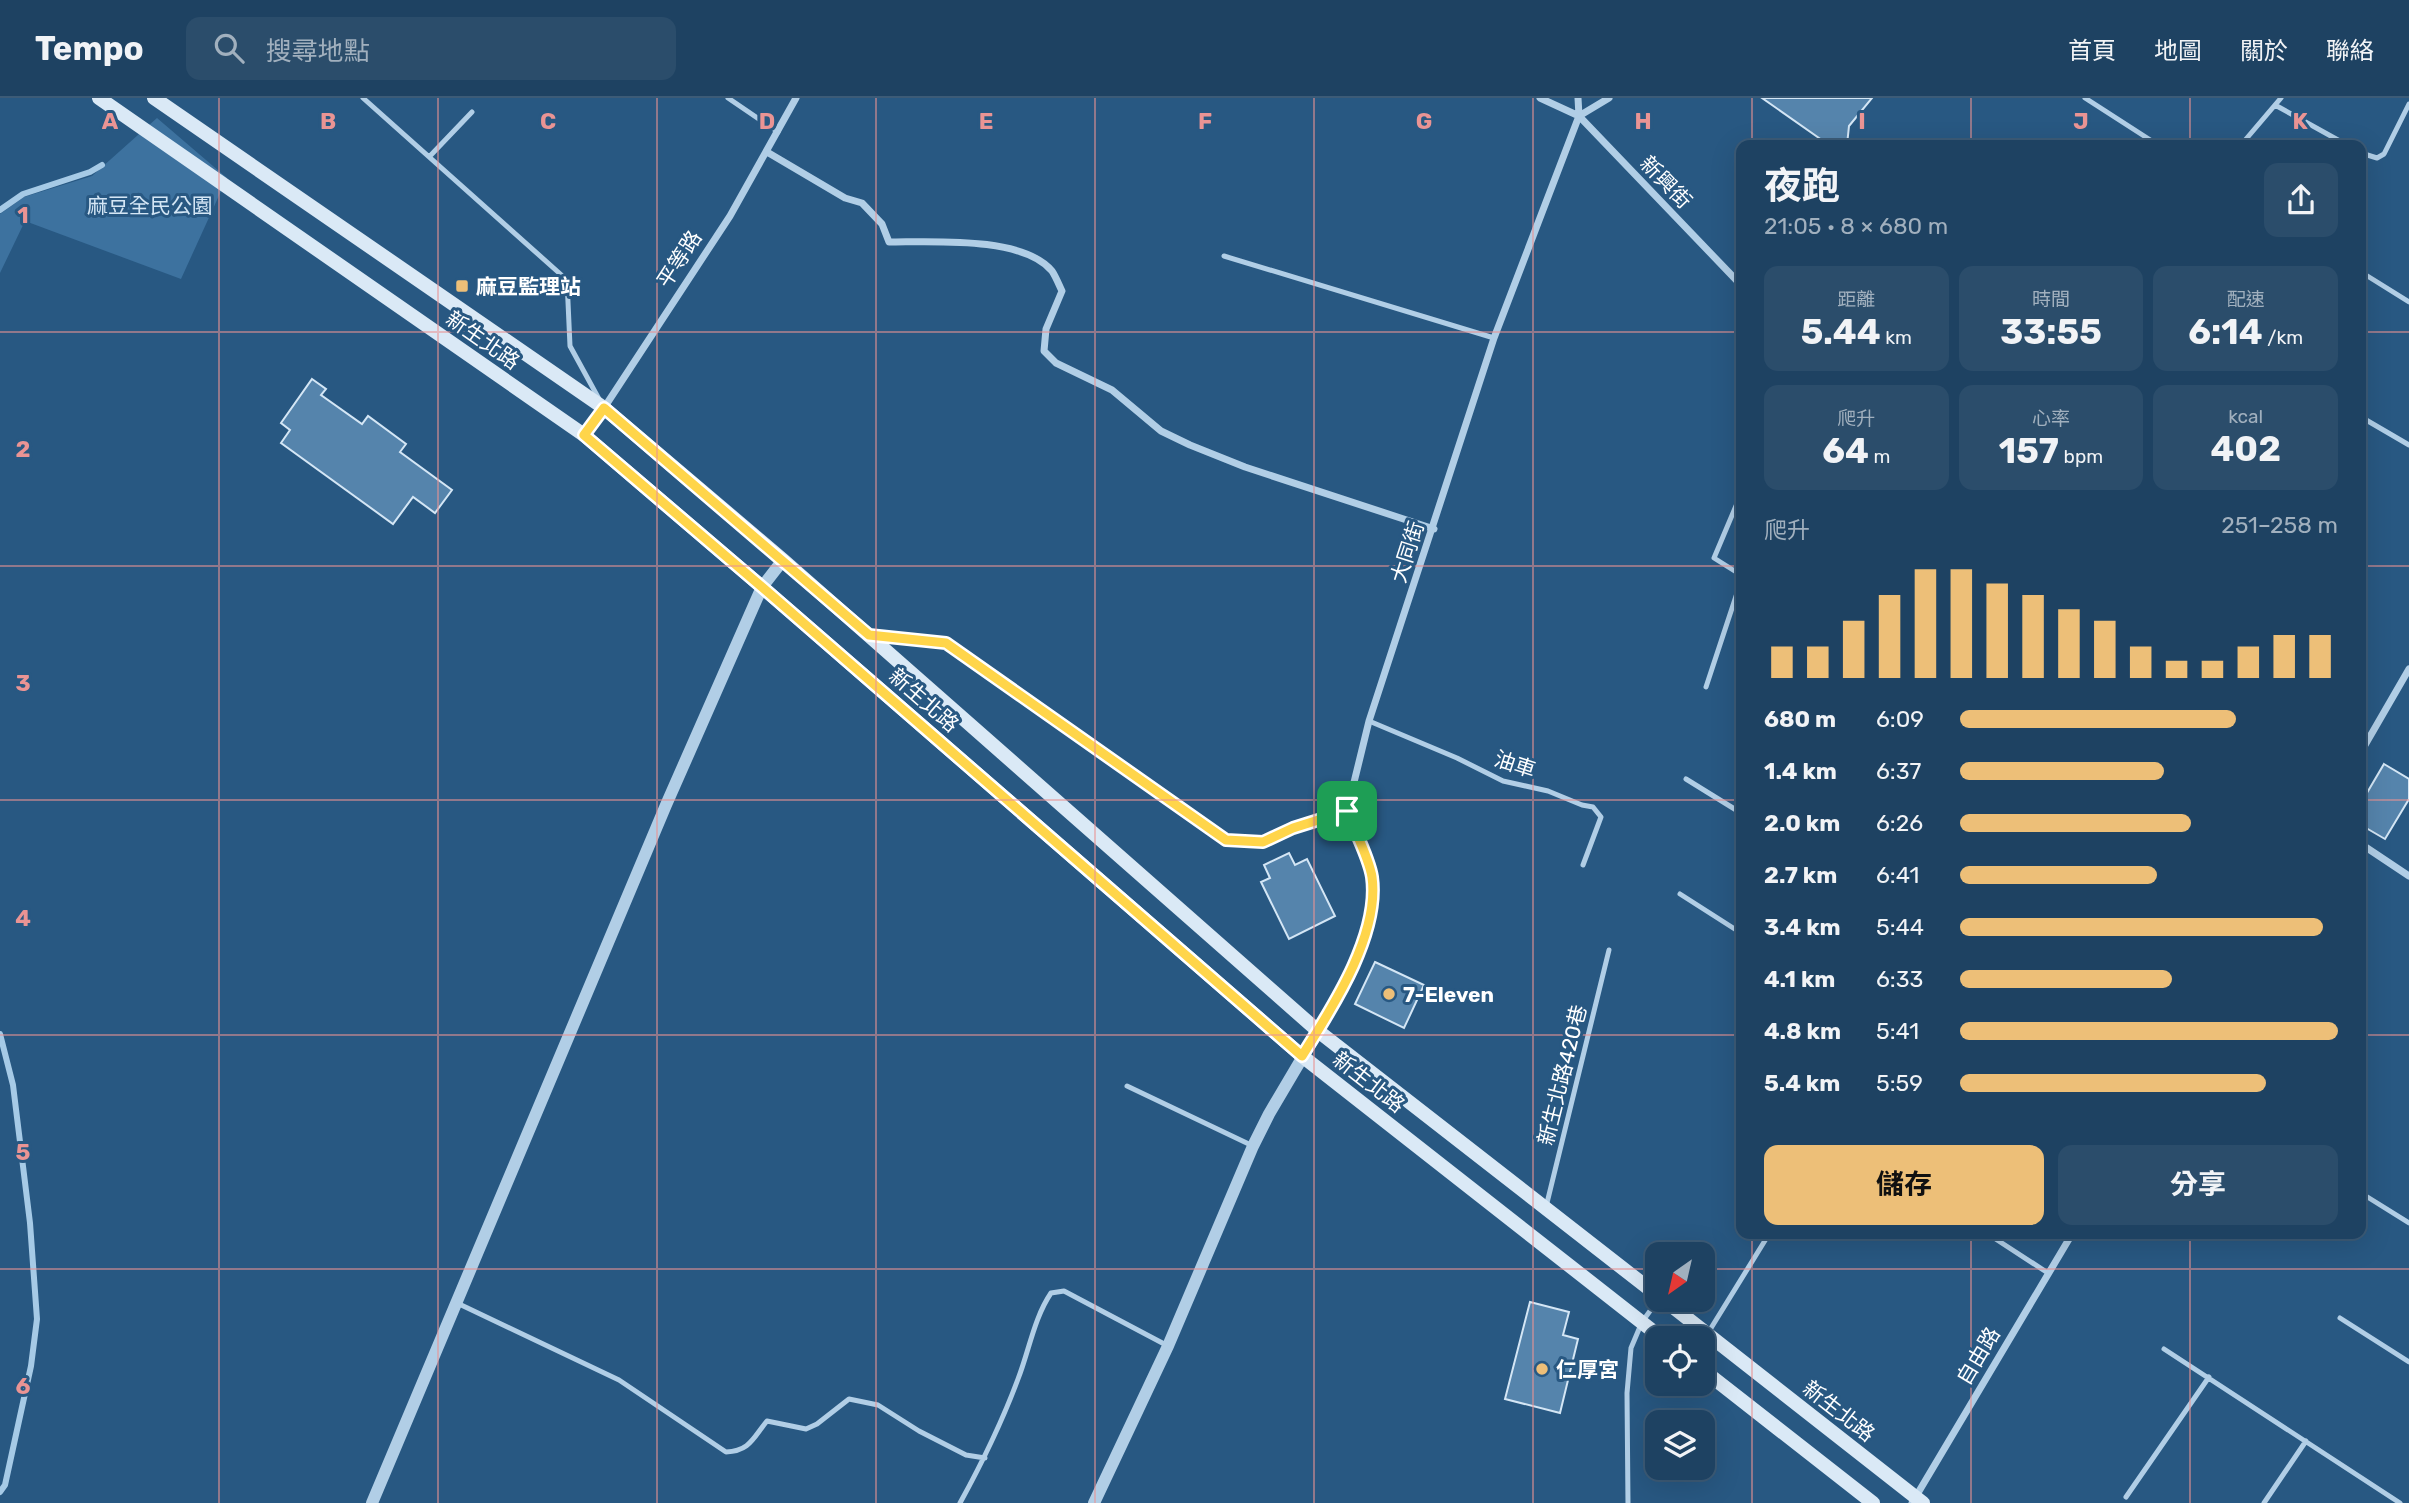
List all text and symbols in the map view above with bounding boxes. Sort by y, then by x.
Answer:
search box [186,17,676,80]
text: Tempo [35,29,144,68]
icon: search [210,29,248,67]
text: 搜尋地點 [266,36,370,67]
text: 首頁 [2068,37,2116,65]
text: 地圖 [2154,37,2202,65]
text: 關於 [2240,37,2288,65]
text: 聯絡 [2326,37,2374,65]
text: A [102,107,119,135]
text: B [320,107,336,135]
text: C [540,107,556,135]
text: D [759,107,775,135]
text: E [979,107,993,135]
text: F [1198,107,1212,135]
text: G [1416,107,1432,135]
text: H [1634,107,1652,135]
text: I [1858,107,1866,135]
text: J [2073,107,2089,135]
text: K [2292,107,2308,135]
street label: 新興街 [1635,151,1697,213]
text: 夜跑 [1764,163,1840,209]
button: share [2264,163,2338,237]
park label: 麻豆全民公園 [87,193,213,218]
text: 1 [17,201,29,229]
text: 21:05 · 8 × 680 m [1764,212,1948,240]
street label: 平等路 [651,226,707,292]
place label: 麻豆監理站 [476,274,581,299]
marker: 麻豆監理站 [454,278,470,294]
text: 距離 [1837,288,1875,311]
text: 時間 [2032,288,2070,311]
text: 配速 [2227,288,2265,311]
street label: 新生北路 [441,306,525,374]
text: 5.44 [1801,311,1881,353]
text: 33:55 [2000,311,2102,353]
text: 6:14 [2188,311,2263,353]
text: km [1881,326,1912,349]
text: /km [2263,326,2303,349]
text: kcal [2228,405,2263,428]
text: 爬升 [1837,407,1875,430]
text: 心率 [2032,407,2070,430]
text: 402 [2210,428,2281,470]
text: 64 [1822,430,1869,472]
text: 157 [1999,430,2059,472]
text: 2 [16,435,30,463]
text: m [1869,445,1890,468]
text: bpm [2059,445,2103,468]
text: 251–258 m [2221,511,2338,539]
text: 爬升 [1764,516,1810,544]
street label: 大同街 [1385,518,1429,586]
street label: 新生北路 [884,663,964,737]
text: 3 [15,669,31,697]
text: 680 m [1764,705,1836,733]
text: 6:09 [1876,705,1924,733]
street label: 油車 [1491,746,1539,782]
text: 1.4 km [1764,757,1837,785]
text: 6:37 [1876,757,1921,785]
pin [1317,781,1377,841]
icon: arrive [1328,792,1366,830]
text: 2.0 km [1764,809,1840,837]
text: 6:26 [1876,809,1923,837]
text: 2.7 km [1764,861,1837,889]
text: 6:41 [1876,861,1919,889]
text: 4 [15,904,31,932]
text: 3.4 km [1764,913,1841,941]
text: 5:44 [1876,913,1924,941]
text: 4.1 km [1764,965,1835,993]
text: 6:33 [1876,965,1923,993]
place label: 7-Eleven [1403,982,1494,1007]
marker: 7-Eleven [1381,986,1397,1002]
street label: 新生北路420巷 [1532,1002,1592,1148]
text: 4.8 km [1764,1017,1841,1045]
text: 5:41 [1876,1017,1919,1045]
street label: 新生北路 [1328,1046,1410,1118]
text: 5.4 km [1764,1069,1840,1097]
text: 5:59 [1876,1069,1923,1097]
text: 5 [16,1138,31,1166]
button: 儲存 [1764,1145,2044,1225]
button: 分享 [2058,1145,2338,1225]
north arrow [1645,1242,1715,1312]
map controls [1645,1242,1715,1480]
street label: 自由路 [1951,1323,2005,1389]
button: locate [1645,1326,1715,1396]
place label: 仁厚宮 [1556,1357,1619,1382]
marker: 仁厚宮 [1534,1361,1550,1377]
text: 6 [16,1372,31,1400]
street label: 新生北路 [1798,1375,1880,1447]
button: layers [1645,1410,1715,1480]

